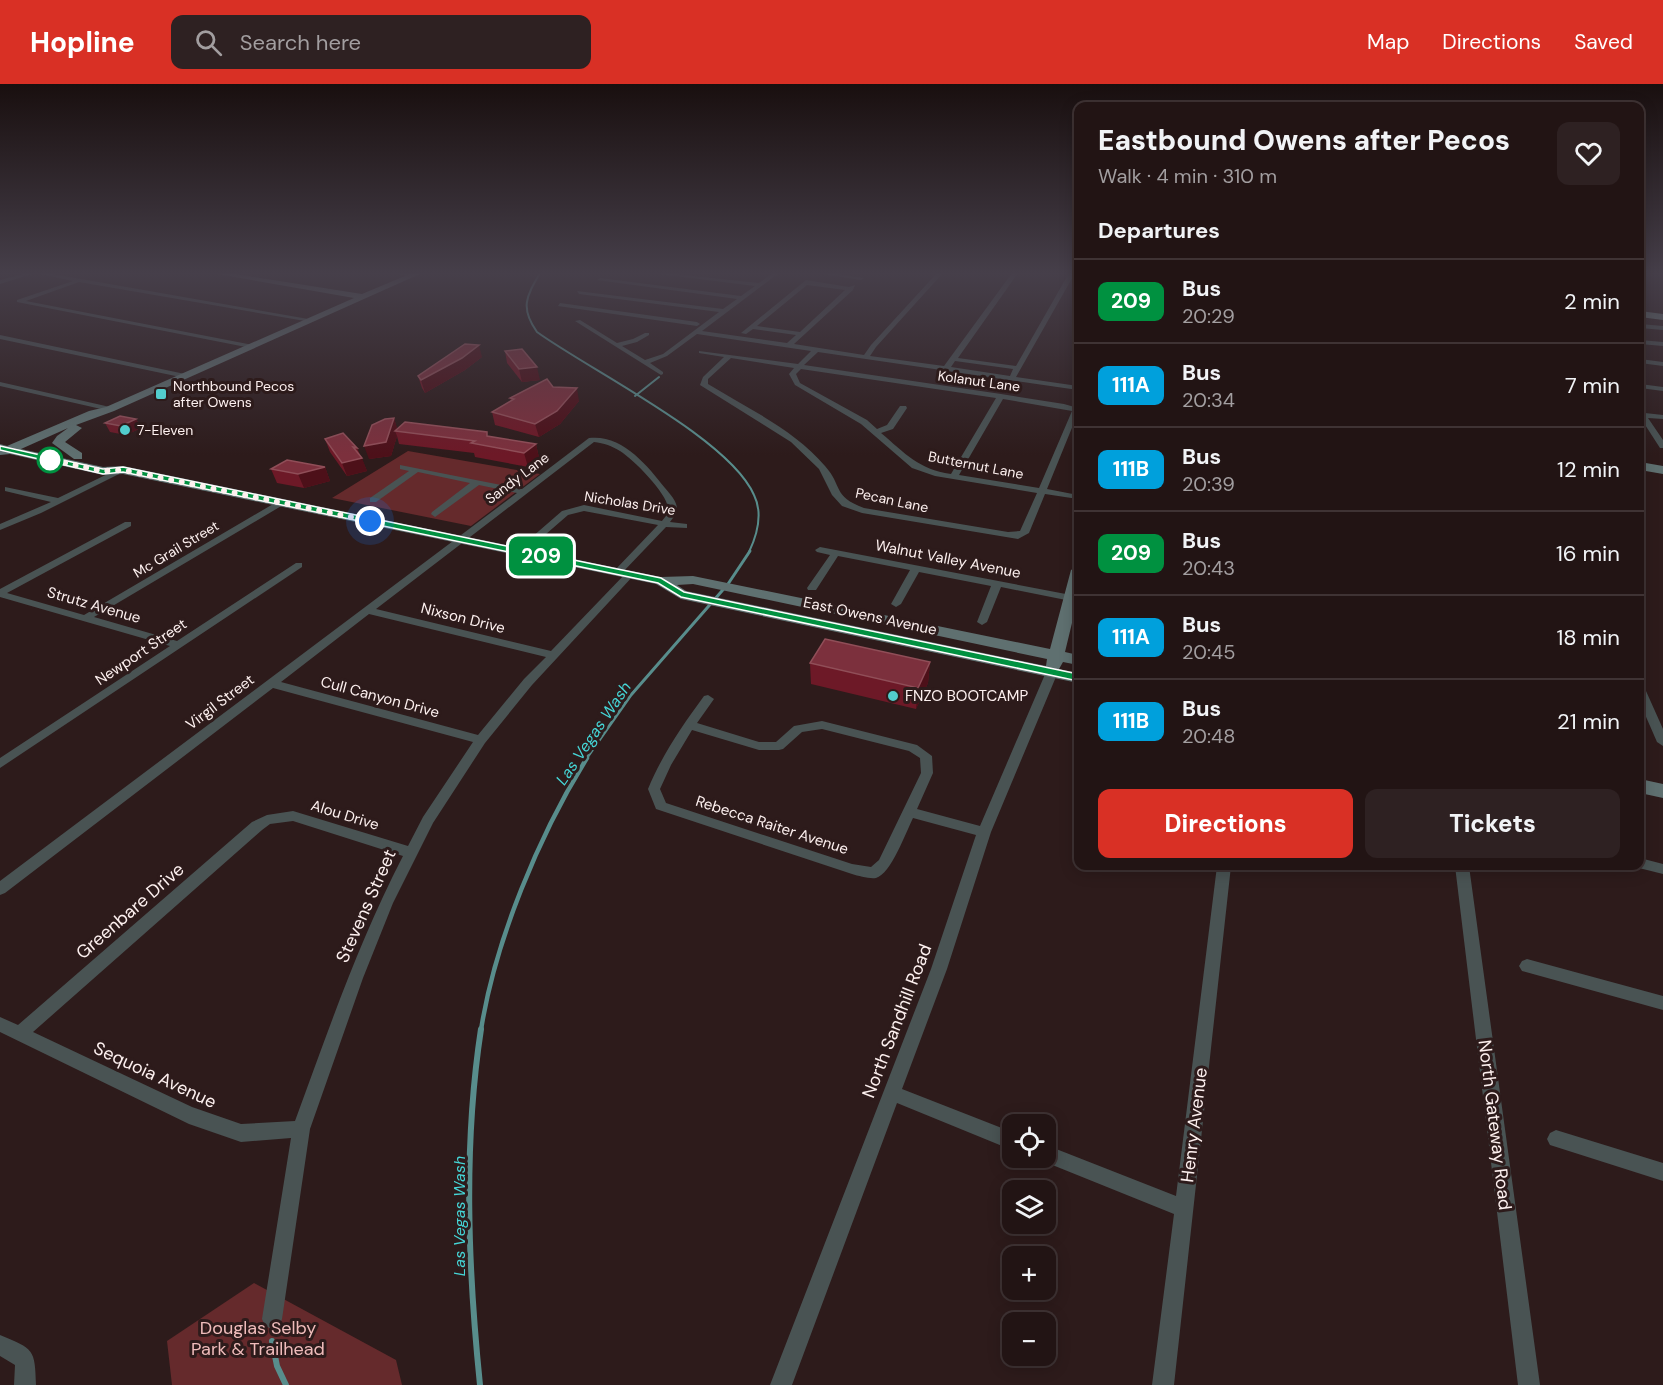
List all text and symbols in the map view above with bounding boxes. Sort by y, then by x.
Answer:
search box [171,15,591,69]
text: Hopline [30,24,135,61]
icon: search [192,26,225,59]
text: Search here [240,28,361,57]
text: Map [1367,28,1409,56]
text: Directions [1442,28,1541,56]
text: Saved [1574,28,1633,56]
text: Eastbound Owens after Pecos [1098,122,1510,159]
button: heart [1557,122,1620,185]
text: Walk · 4 min · 310 m [1098,163,1277,189]
text: Departures [1098,216,1220,245]
text: Bus [1182,274,1221,303]
text: 209 [1111,287,1151,315]
text: 2 min [1564,287,1620,316]
text: 20:29 [1182,303,1235,329]
text: Bus [1182,358,1221,387]
street label: Kolanut Lane [937,366,1021,396]
text: 111A [1112,371,1150,399]
text: 7 min [1565,371,1620,400]
place label: Northbound Pecos after Owens [173,377,294,411]
marker: Northbound Pecos after Owens [154,387,168,401]
text: 20:34 [1182,387,1235,413]
place label: 7-Eleven [137,421,193,439]
marker: 7-Eleven [118,423,132,437]
text: Bus [1182,442,1221,471]
unlabelled marker [37,447,63,473]
street label: Butternut Lane [927,447,1025,483]
street label: Sandy Lane [482,448,552,508]
text: 111B [1113,455,1149,483]
text: 12 min [1557,455,1620,484]
text: 20:39 [1182,471,1235,497]
street label: Pecan Lane [854,483,930,517]
street label: Nicholas Drive [583,487,677,519]
your location [355,506,385,536]
street label: Mc Grail Street [130,516,222,582]
text: Bus [1182,526,1221,555]
street label: Walnut Valley Avenue [873,535,1023,583]
line badge: 209 [506,536,576,576]
text: 209 [1111,539,1151,567]
text: 16 min [1556,539,1620,568]
text: 209 [521,542,561,570]
text: 20:43 [1182,555,1235,581]
street label: Strutz Avenue [45,582,143,628]
street label: East Owens Avenue [801,592,939,640]
street label: Nixson Drive [419,598,507,638]
text: Bus [1182,610,1221,639]
street label: Newport Street [91,614,191,690]
text: 111A [1112,623,1150,651]
text: 18 min [1556,623,1620,652]
text: 20:45 [1182,639,1235,665]
street label: Virgil Street [182,670,258,734]
street label: Cull Canyon Drive [318,672,442,722]
water label: Las Vegas Wash [551,678,636,789]
place label: FNZO BOOTCAMP [905,686,1028,706]
marker: FNZO BOOTCAMP [886,689,900,703]
text: Bus [1182,694,1221,723]
text: 111B [1113,707,1149,735]
text: 21 min [1557,707,1620,736]
text: 20:48 [1182,723,1235,749]
button: Directions [1098,789,1353,858]
button: Tickets [1365,789,1620,858]
street label: Rebecca Raiter Avenue [693,791,851,859]
street label: Alou Drive [308,795,382,835]
street label: Stevens Street [330,846,402,966]
street label: Greenbare Drive [71,857,189,965]
street label: North Sandhill Road [857,941,937,1101]
street label: Sequoia Avenue [90,1036,220,1114]
street label: North Gateway Road [1473,1038,1517,1212]
street label: Henry Avenue [1175,1066,1213,1184]
map controls [1002,1114,1056,1366]
button: locate [1002,1114,1056,1168]
water label: Las Vegas Wash [449,1156,470,1276]
button: layers [1002,1180,1056,1234]
button: + [1002,1246,1056,1300]
button: − [1002,1312,1056,1366]
park label: Douglas Selby Park & Trailhead [191,1316,325,1361]

